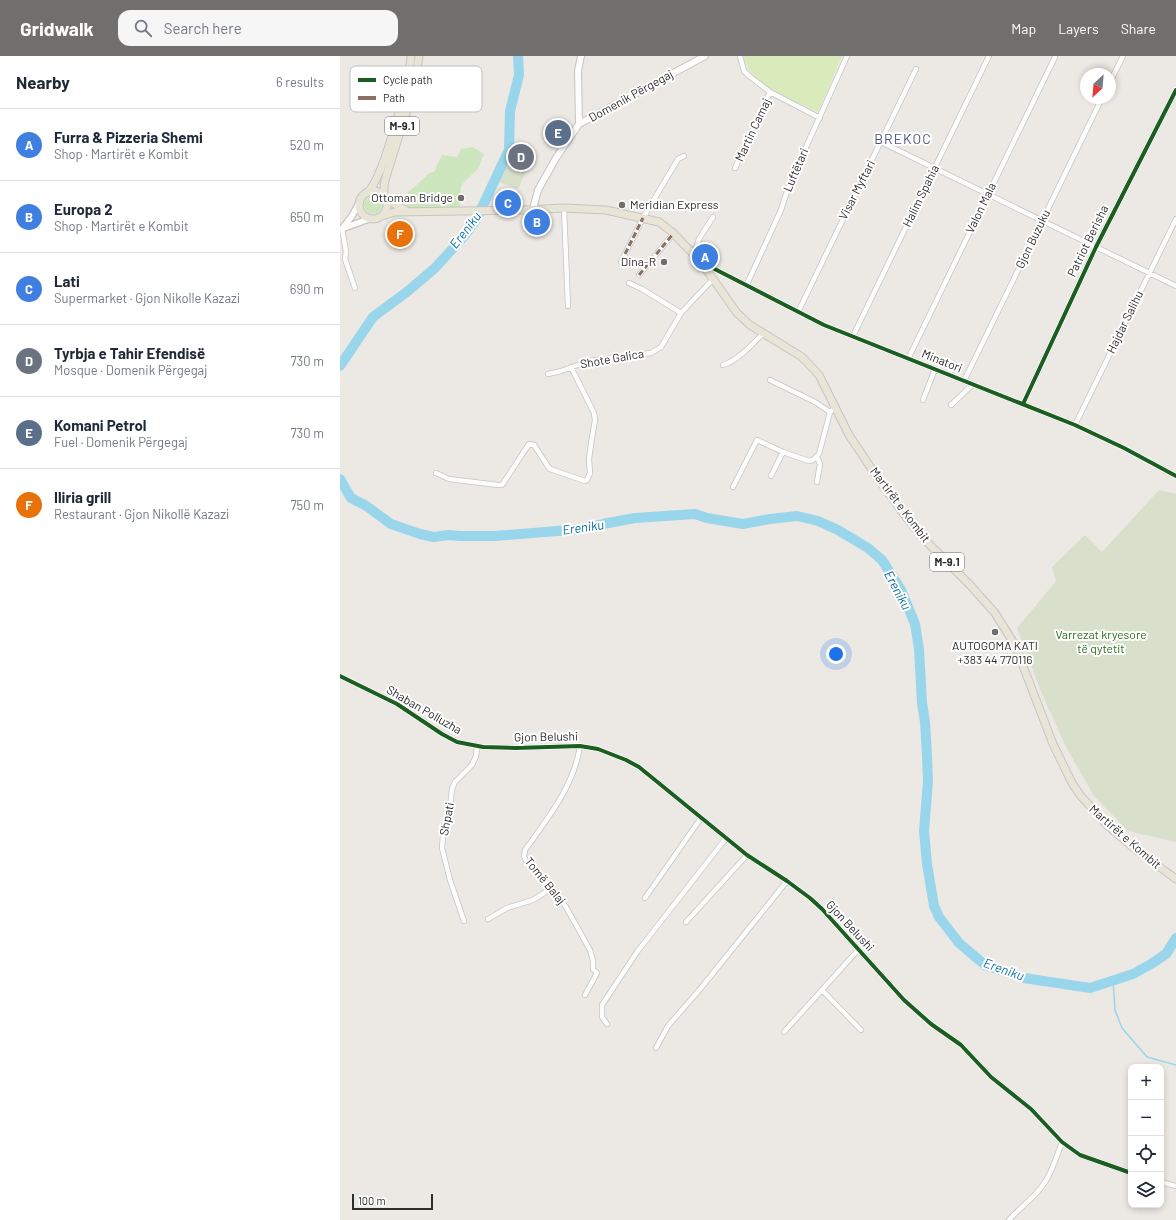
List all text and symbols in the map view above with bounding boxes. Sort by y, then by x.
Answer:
search box [118,10,398,46]
text: Gridwalk [20,17,94,40]
icon: search [132,17,154,39]
text: Search here [164,19,242,37]
text: Map [1011,20,1036,37]
text: Layers [1058,20,1099,37]
text: Share [1121,20,1156,37]
legend [350,66,482,112]
street label: Domenik Përgegaj [586,66,675,124]
north arrow [1080,68,1116,104]
text: Nearby [16,72,70,92]
text: Cycle path [383,73,433,86]
text: 6 results [276,74,324,90]
text: Path [383,91,405,104]
street label: Martin Camaj [731,96,773,163]
road number: M-9.1 [385,117,419,135]
pin: E [545,118,571,148]
text: Furra & Pizzeria Shemi [54,128,203,146]
district label: BREKOC [874,130,932,147]
text: A [25,137,33,153]
text: 520 m [290,137,324,153]
pin: D [508,142,534,172]
text: Shop · Martirët e Kombit [54,146,189,162]
street label: Luftëtari [780,146,811,193]
street label: Visar Myftari [835,157,877,222]
street label: Halim Spahia [899,162,941,229]
street label: Valon Mala [962,180,998,235]
pin: C [495,188,521,218]
place label: Ottoman Bridge [371,190,453,204]
marker: Ottoman Bridge [456,193,466,203]
place label: Meridian Express [630,197,719,211]
text: Europa 2 [54,200,113,218]
marker: Meridian Express [617,200,627,210]
street label: Patriot Berisha [1064,202,1110,279]
pin: B [524,207,550,237]
street label: Gjon Buzuku [1012,207,1052,270]
water label: Ereniku [446,208,484,251]
text: B [25,209,33,225]
text: 650 m [290,209,324,225]
text: Shop · Martirët e Kombit [54,218,189,234]
pin: F [387,219,413,249]
pin: A [692,242,718,272]
place label: Dina-R [621,254,656,268]
marker: Dina-R [659,257,669,267]
text: Lati [54,272,80,290]
text: C [25,281,33,297]
text: 690 m [290,281,324,297]
street label: Hajdar Salihu [1103,288,1145,355]
text: Supermarket · Gjon Nikolle Kazazi [54,290,240,306]
text: Tyrbja e Tahir Efendisë [54,344,205,362]
street label: Shote Galica [579,346,645,371]
street label: Minatori [920,346,965,374]
text: D [25,353,33,369]
text: 730 m [290,353,324,369]
text: Mosque · Domenik Përgegaj [54,362,207,378]
text: Komani Petrol [54,416,146,434]
text: E [25,425,33,441]
text: 730 m [290,425,324,441]
text: Fuel · Domenik Përgegaj [54,434,188,450]
street label: Martirët e Kombit [868,464,934,545]
text: Iliria grill [54,488,111,506]
text: F [25,497,33,513]
text: 750 m [290,497,324,513]
text: Restaurant · Gjon Nikollë Kazazi [54,506,229,522]
water label: Ereniku [561,516,605,538]
road number: M-9.1 [930,553,964,571]
water label: Ereniku [881,568,915,612]
marker: AUTOGOMA KATI +383 44 770116 [990,627,1000,637]
park label: Varrezat kryesore të qytetit [1055,627,1147,655]
place label: AUTOGOMA KATI +383 44 770116 [952,638,1038,666]
your location [826,644,846,664]
street label: Shaban Polluzha [384,682,465,736]
street label: Gjon Belushi [514,728,578,744]
street label: Shpati [436,801,456,837]
street label: Martirët e Kombit [1087,801,1164,871]
street label: Tomë Balaj [523,854,569,907]
street label: Gjon Belushi [824,897,878,954]
water label: Ereniku [982,954,1027,984]
map controls [1128,1064,1164,1208]
button: + [1128,1064,1164,1100]
button: − [1128,1100,1164,1136]
button: locate [1128,1136,1164,1172]
button: layers [1128,1172,1164,1208]
scale bar [352,1192,433,1211]
text: 100 m [358,1194,386,1207]

